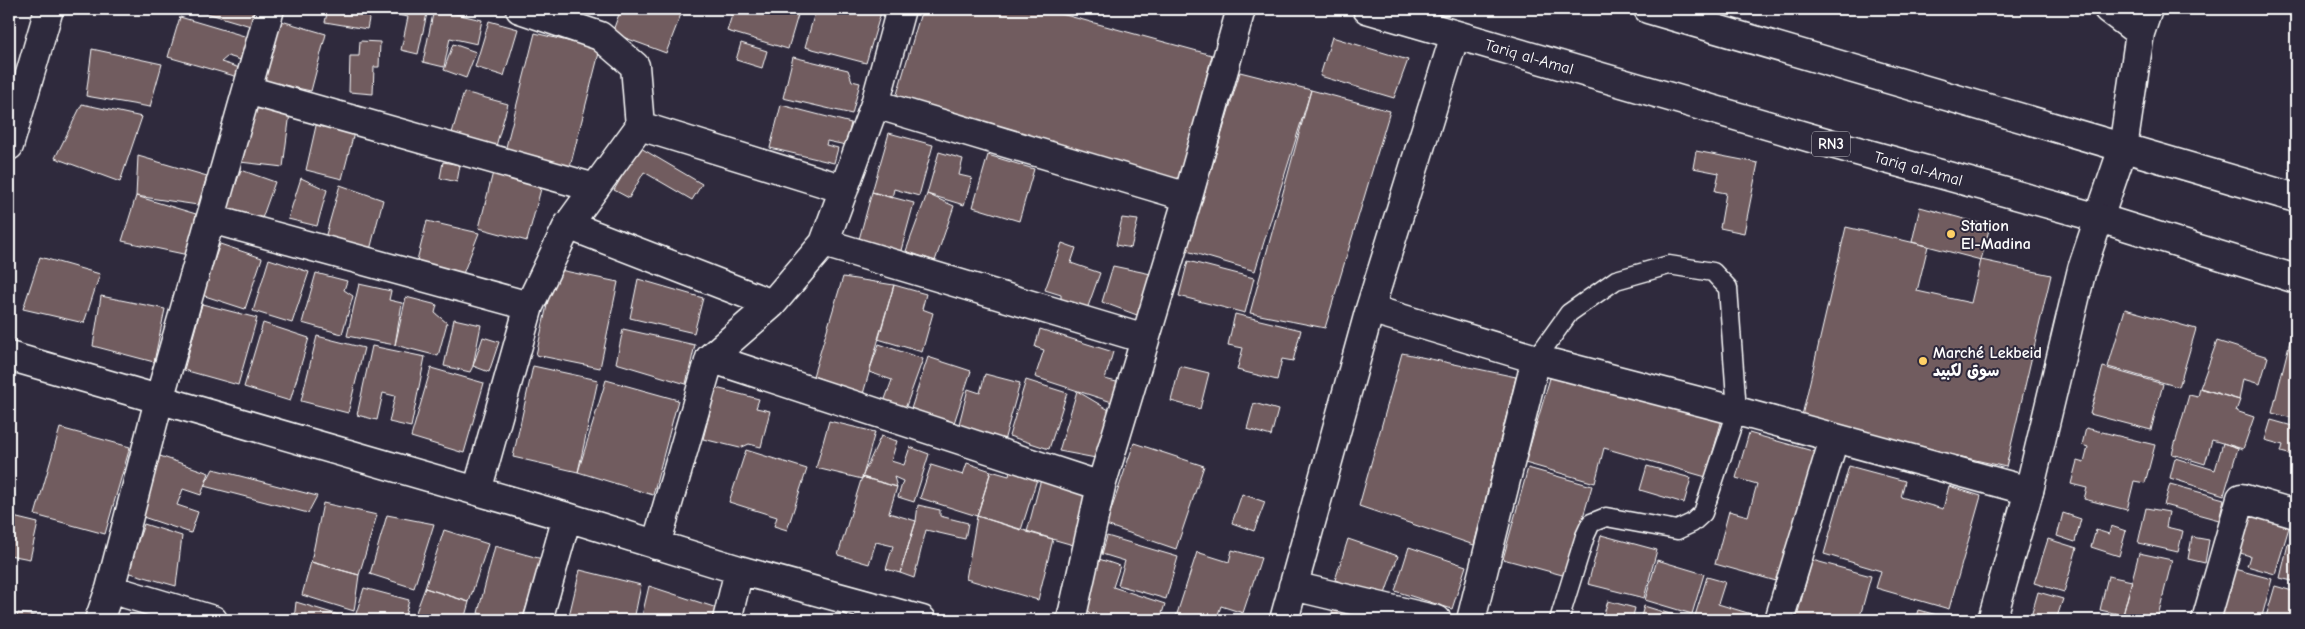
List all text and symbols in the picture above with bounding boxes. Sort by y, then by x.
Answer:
street label: Tariq al-Amal [1483,36,1575,78]
road number: RN3 [1812,132,1850,156]
street label: Tariq al-Amal [1872,148,1965,190]
place label: Station El-Madina [1961,217,2031,253]
marker: Station El-Madina [1945,228,1957,240]
place label: Marché Lekbeid سوق لكبيد [1933,344,2042,381]
marker: Marché Lekbeid سوق لكبيد [1917,355,1929,367]

